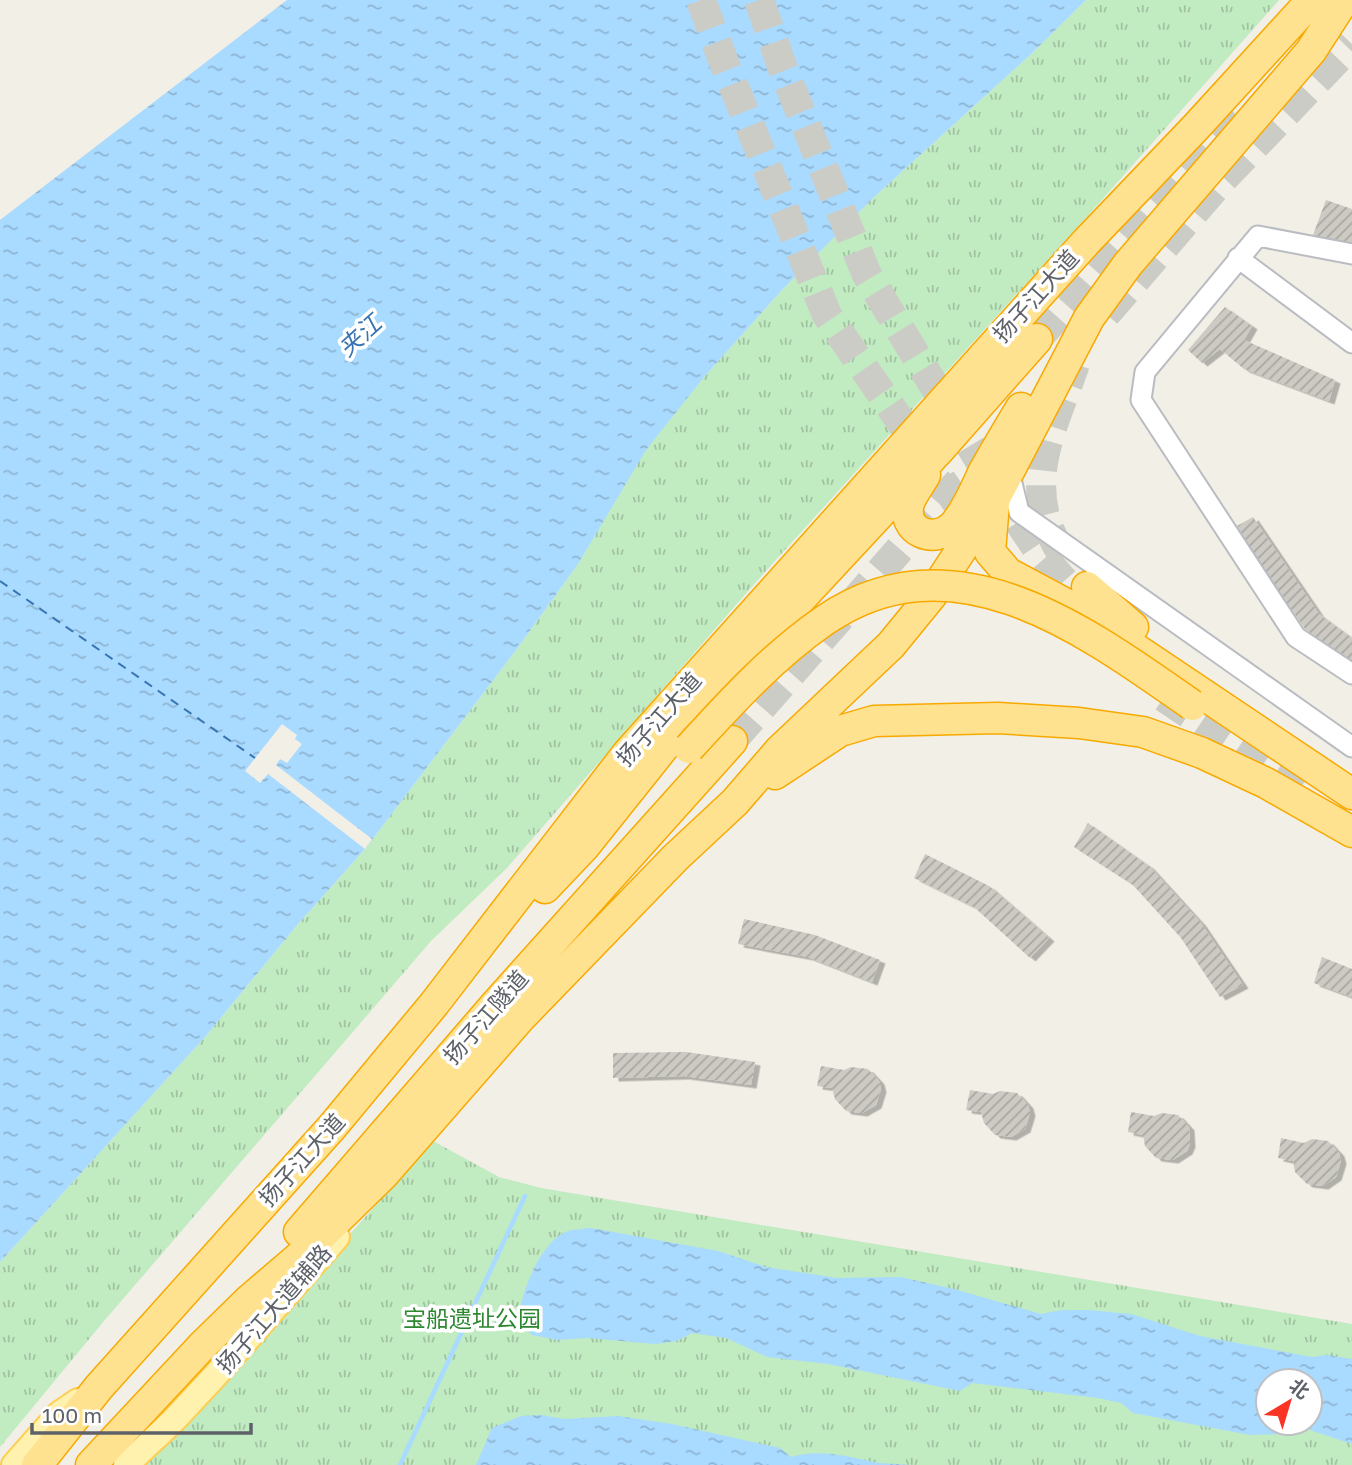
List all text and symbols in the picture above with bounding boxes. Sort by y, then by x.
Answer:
street label: 扬子江大道 [986,243,1084,347]
water label: 夹江 [331,306,389,362]
street label: 扬子江大道 [610,666,707,771]
street label: 扬子江隧道 [437,964,534,1069]
street label: 扬子江大道 [252,1107,350,1211]
street label: 扬子江大道辅路 [210,1238,337,1378]
park label: 宝船遗址公园 [403,1304,541,1332]
north arrow [1254,1367,1324,1437]
text: 北 [1285,1373,1314,1403]
scale bar [32,1392,250,1436]
text: 100 m [42,1402,102,1428]

